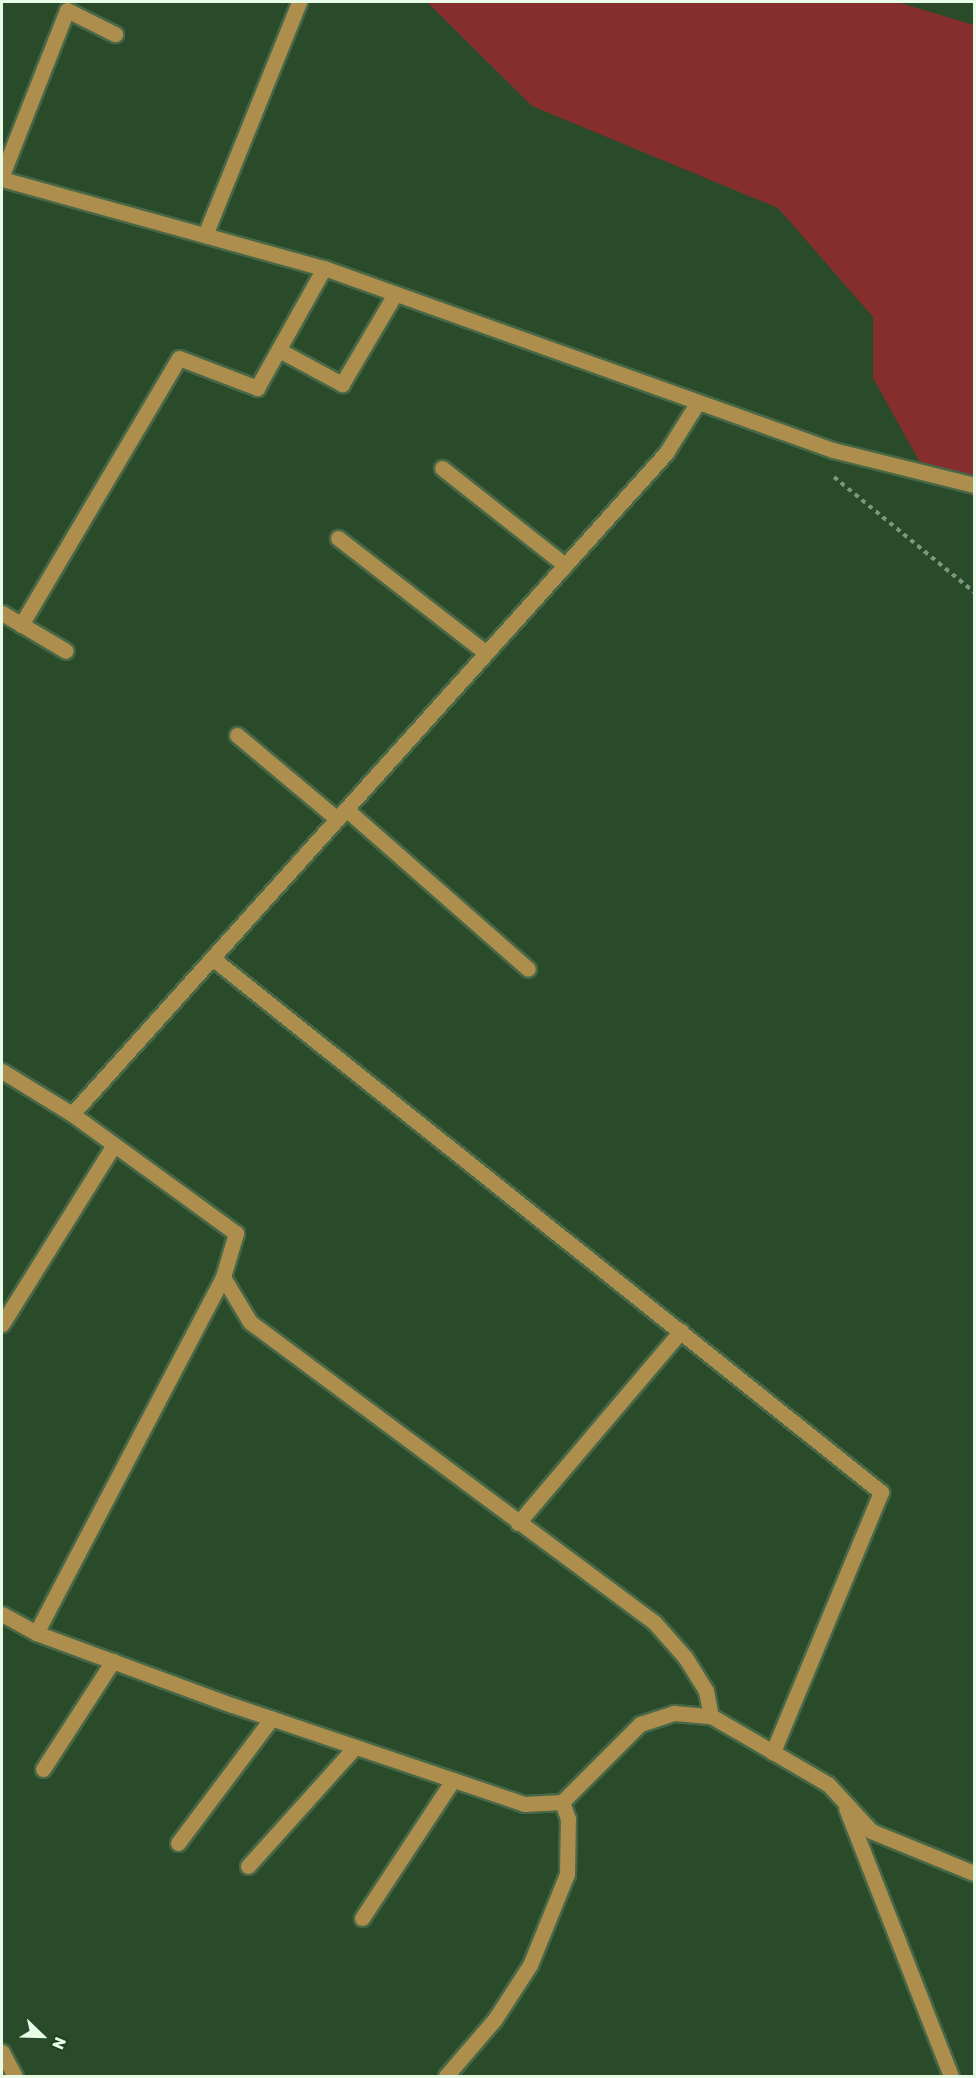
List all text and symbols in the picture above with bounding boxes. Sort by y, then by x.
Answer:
north arrow [12,2006,72,2066]
text: N [48,2034,70,2052]

